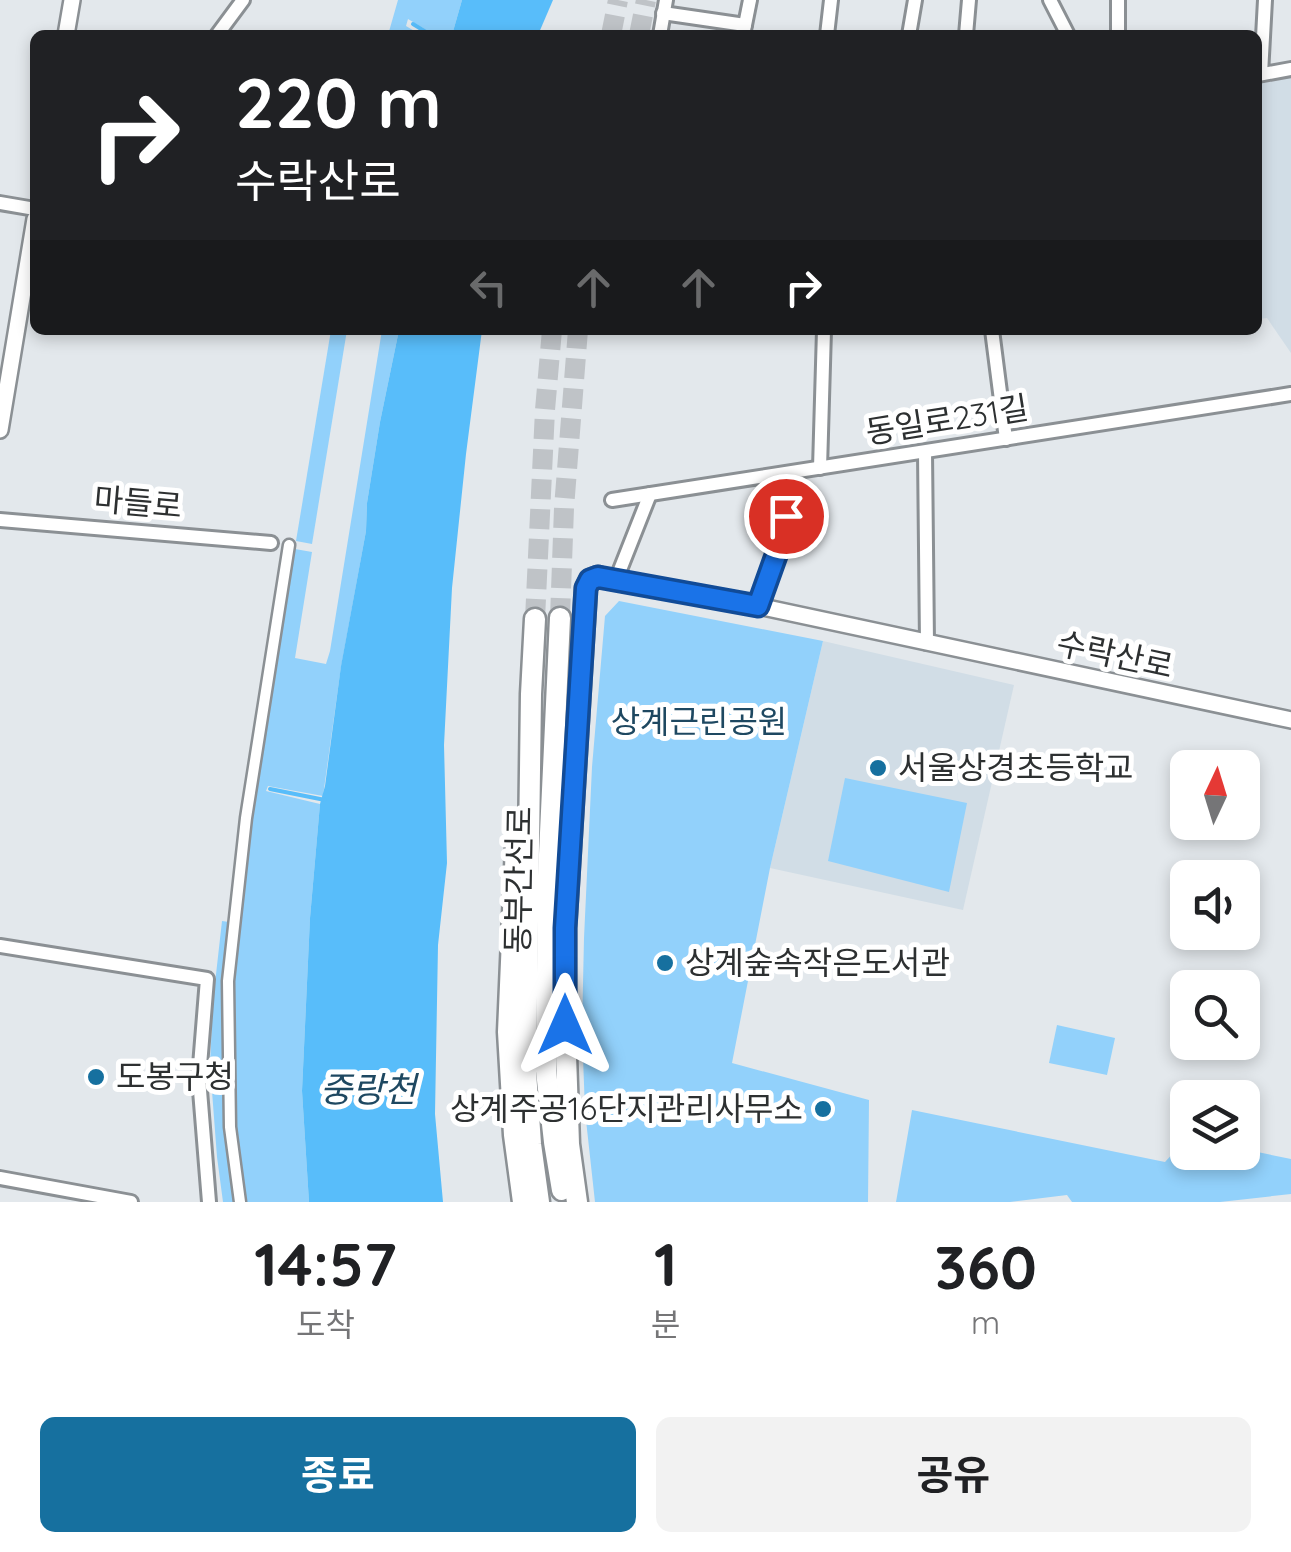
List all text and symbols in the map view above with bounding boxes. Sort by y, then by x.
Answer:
text: 220 m [235,58,442,146]
icon: right [70,70,200,200]
text: 수락산로 [235,152,401,208]
icon: left [461,260,516,315]
icon: ahead [566,260,621,315]
icon: ahead [671,260,726,315]
icon: right [776,260,831,315]
street label: 동일로231길 [863,386,1031,452]
pin [744,474,829,559]
street label: 마들로 [92,478,184,526]
icon: arrive [759,489,814,544]
street label: 수락산로 [1053,622,1177,686]
park label: 상계근린공원 [611,701,787,741]
place label: 서울상경초등학교 [898,747,1134,787]
north arrow [1170,750,1260,840]
map controls [1170,750,1260,1170]
marker: 서울상경초등학교 [867,757,889,779]
street label: 동부간선로 [497,806,539,954]
button: sound [1170,860,1260,950]
place label: 상계숲속작은도서관 [685,942,950,982]
marker: 상계숲속작은도서관 [654,952,676,974]
button: search [1170,970,1260,1060]
position arrow [513,973,617,1077]
place label: 도봉구청 [116,1056,234,1096]
marker: 도봉구청 [85,1066,107,1088]
water label: 중랑천 [320,1067,420,1111]
button: layers [1170,1080,1260,1170]
place label: 상계주공16단지관리사무소 [450,1088,803,1128]
marker: 상계주공16단지관리사무소 [812,1098,834,1120]
text: 14:57 [254,1226,397,1301]
text: 1 [654,1226,677,1301]
text: 360 [935,1229,1037,1304]
text: m [971,1302,1000,1342]
text: 도착 [296,1304,355,1344]
text: 분 [651,1304,680,1344]
button: 종료 [40,1417,636,1532]
button: 공유 [656,1417,1251,1532]

